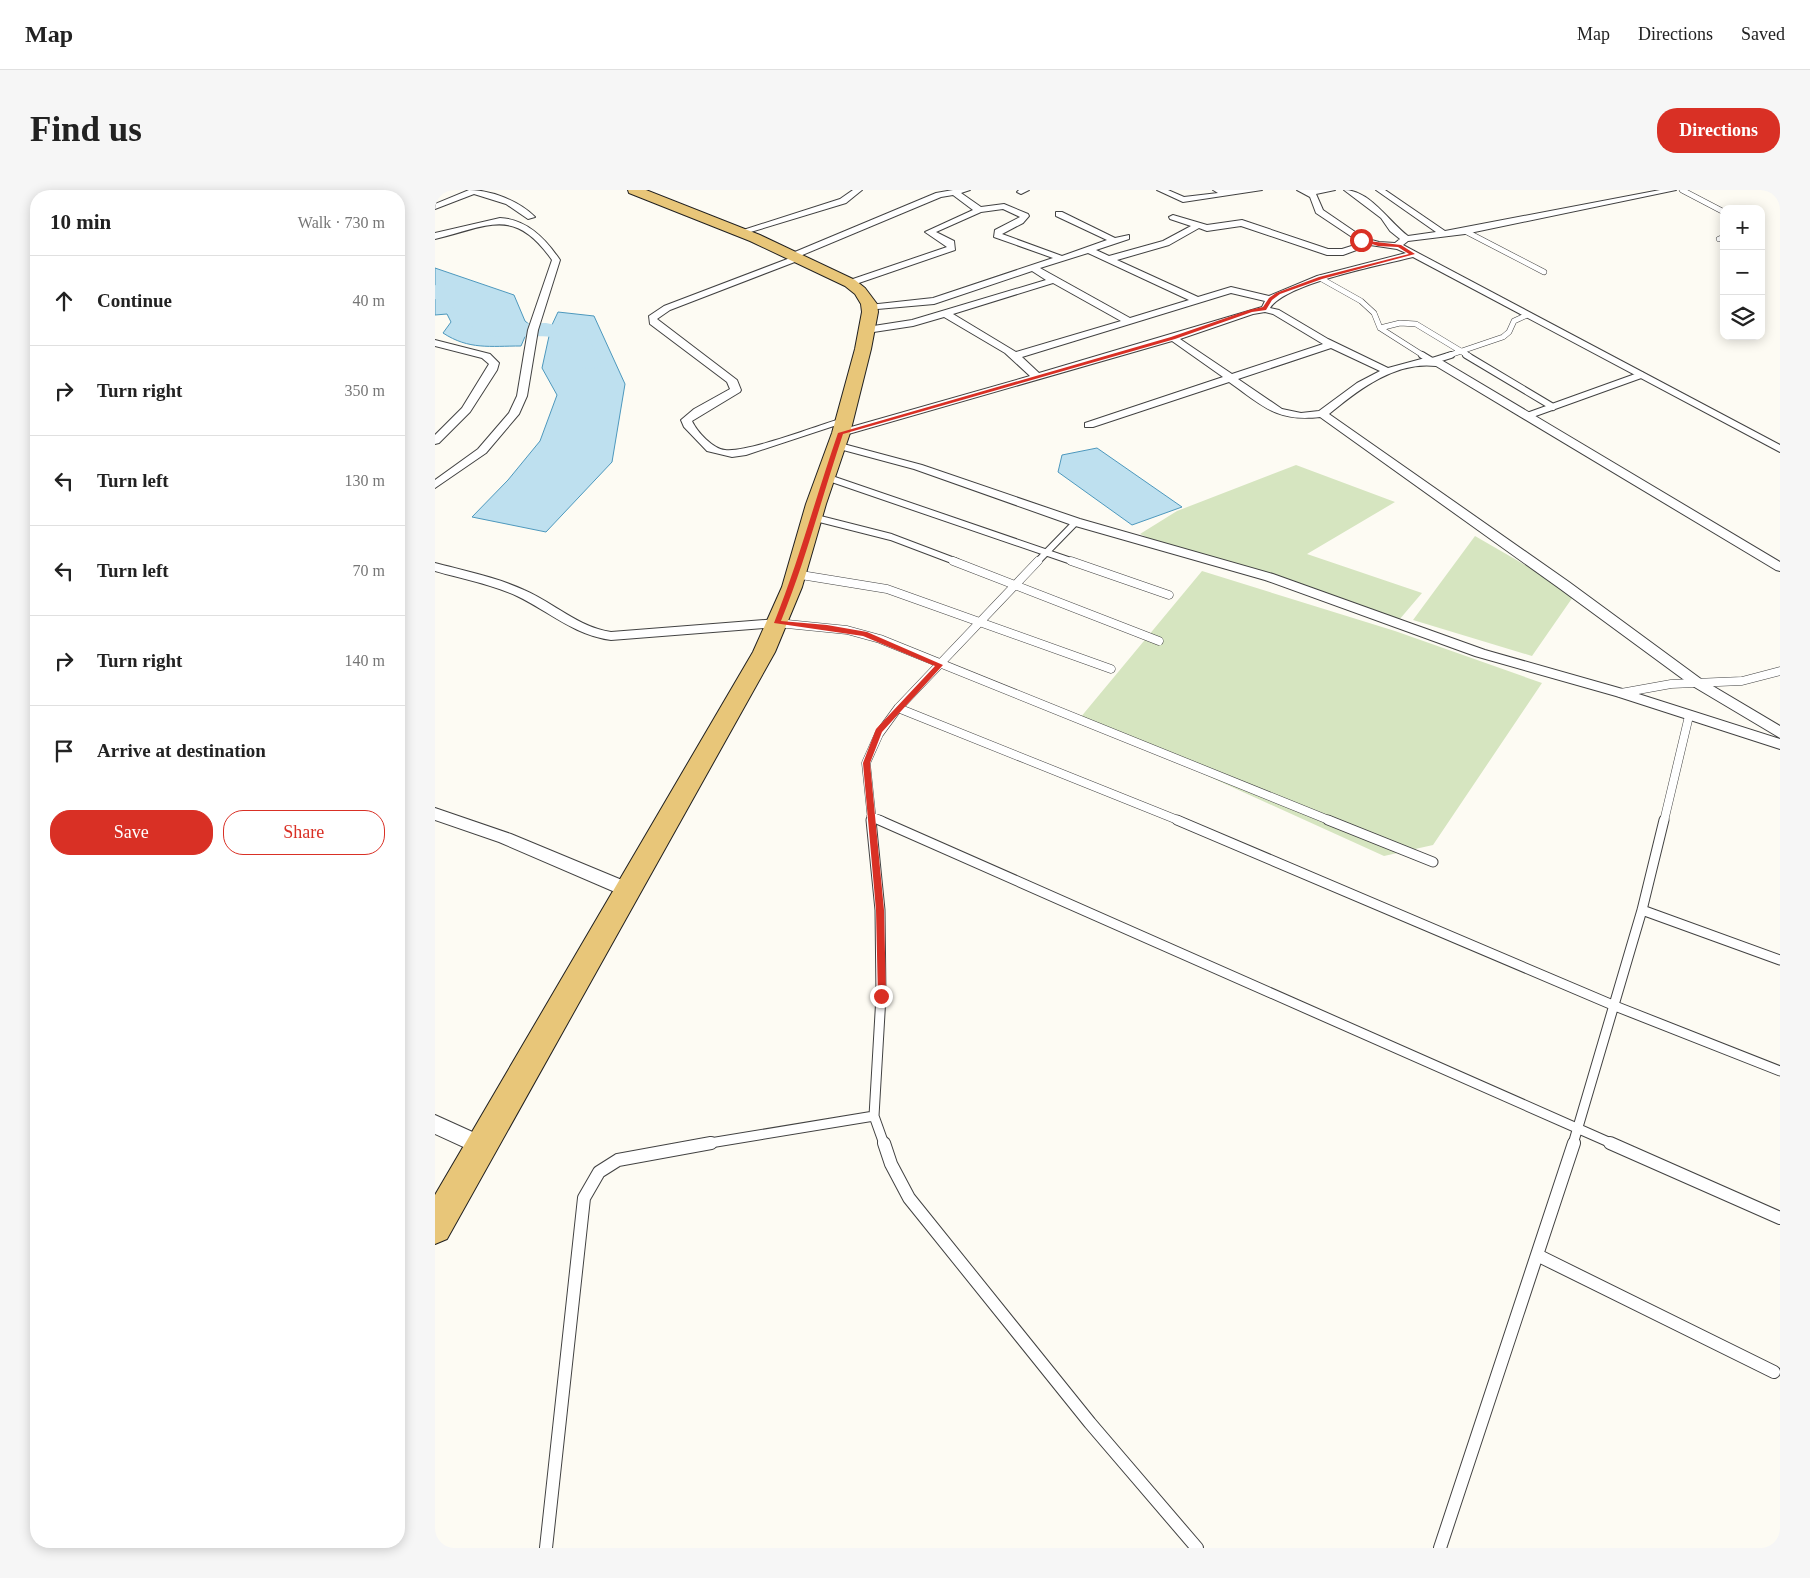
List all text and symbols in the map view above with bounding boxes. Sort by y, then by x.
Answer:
text: Map [25,21,73,47]
text: Map [1577,24,1610,44]
text: Directions [1638,24,1713,44]
text: Saved [1741,24,1785,44]
button: Directions [1657,108,1780,153]
text: Find us [30,110,142,149]
map controls [1720,205,1765,340]
button: + [1720,205,1765,250]
text: 10 min [50,210,111,234]
text: Walk · 730 m [298,214,385,231]
route start [1350,229,1373,252]
button: − [1720,250,1765,295]
icon: ahead [50,287,78,315]
text: Continue [97,290,172,311]
text: 40 m [353,292,385,309]
button: layers [1720,295,1765,340]
icon: right [50,377,78,405]
text: Turn right [97,380,182,401]
text: 350 m [345,382,385,399]
icon: left [50,467,78,495]
text: Turn left [97,470,169,491]
text: 130 m [345,472,385,489]
icon: left [50,557,78,585]
text: Turn left [97,560,169,581]
text: 70 m [353,562,385,579]
icon: right [50,647,78,675]
text: Turn right [97,650,182,671]
text: 140 m [345,652,385,669]
icon: arrive [50,737,78,765]
text: Arrive at destination [97,740,266,761]
button: Save [50,810,213,855]
button: Share [223,810,385,855]
route end [870,985,893,1008]

